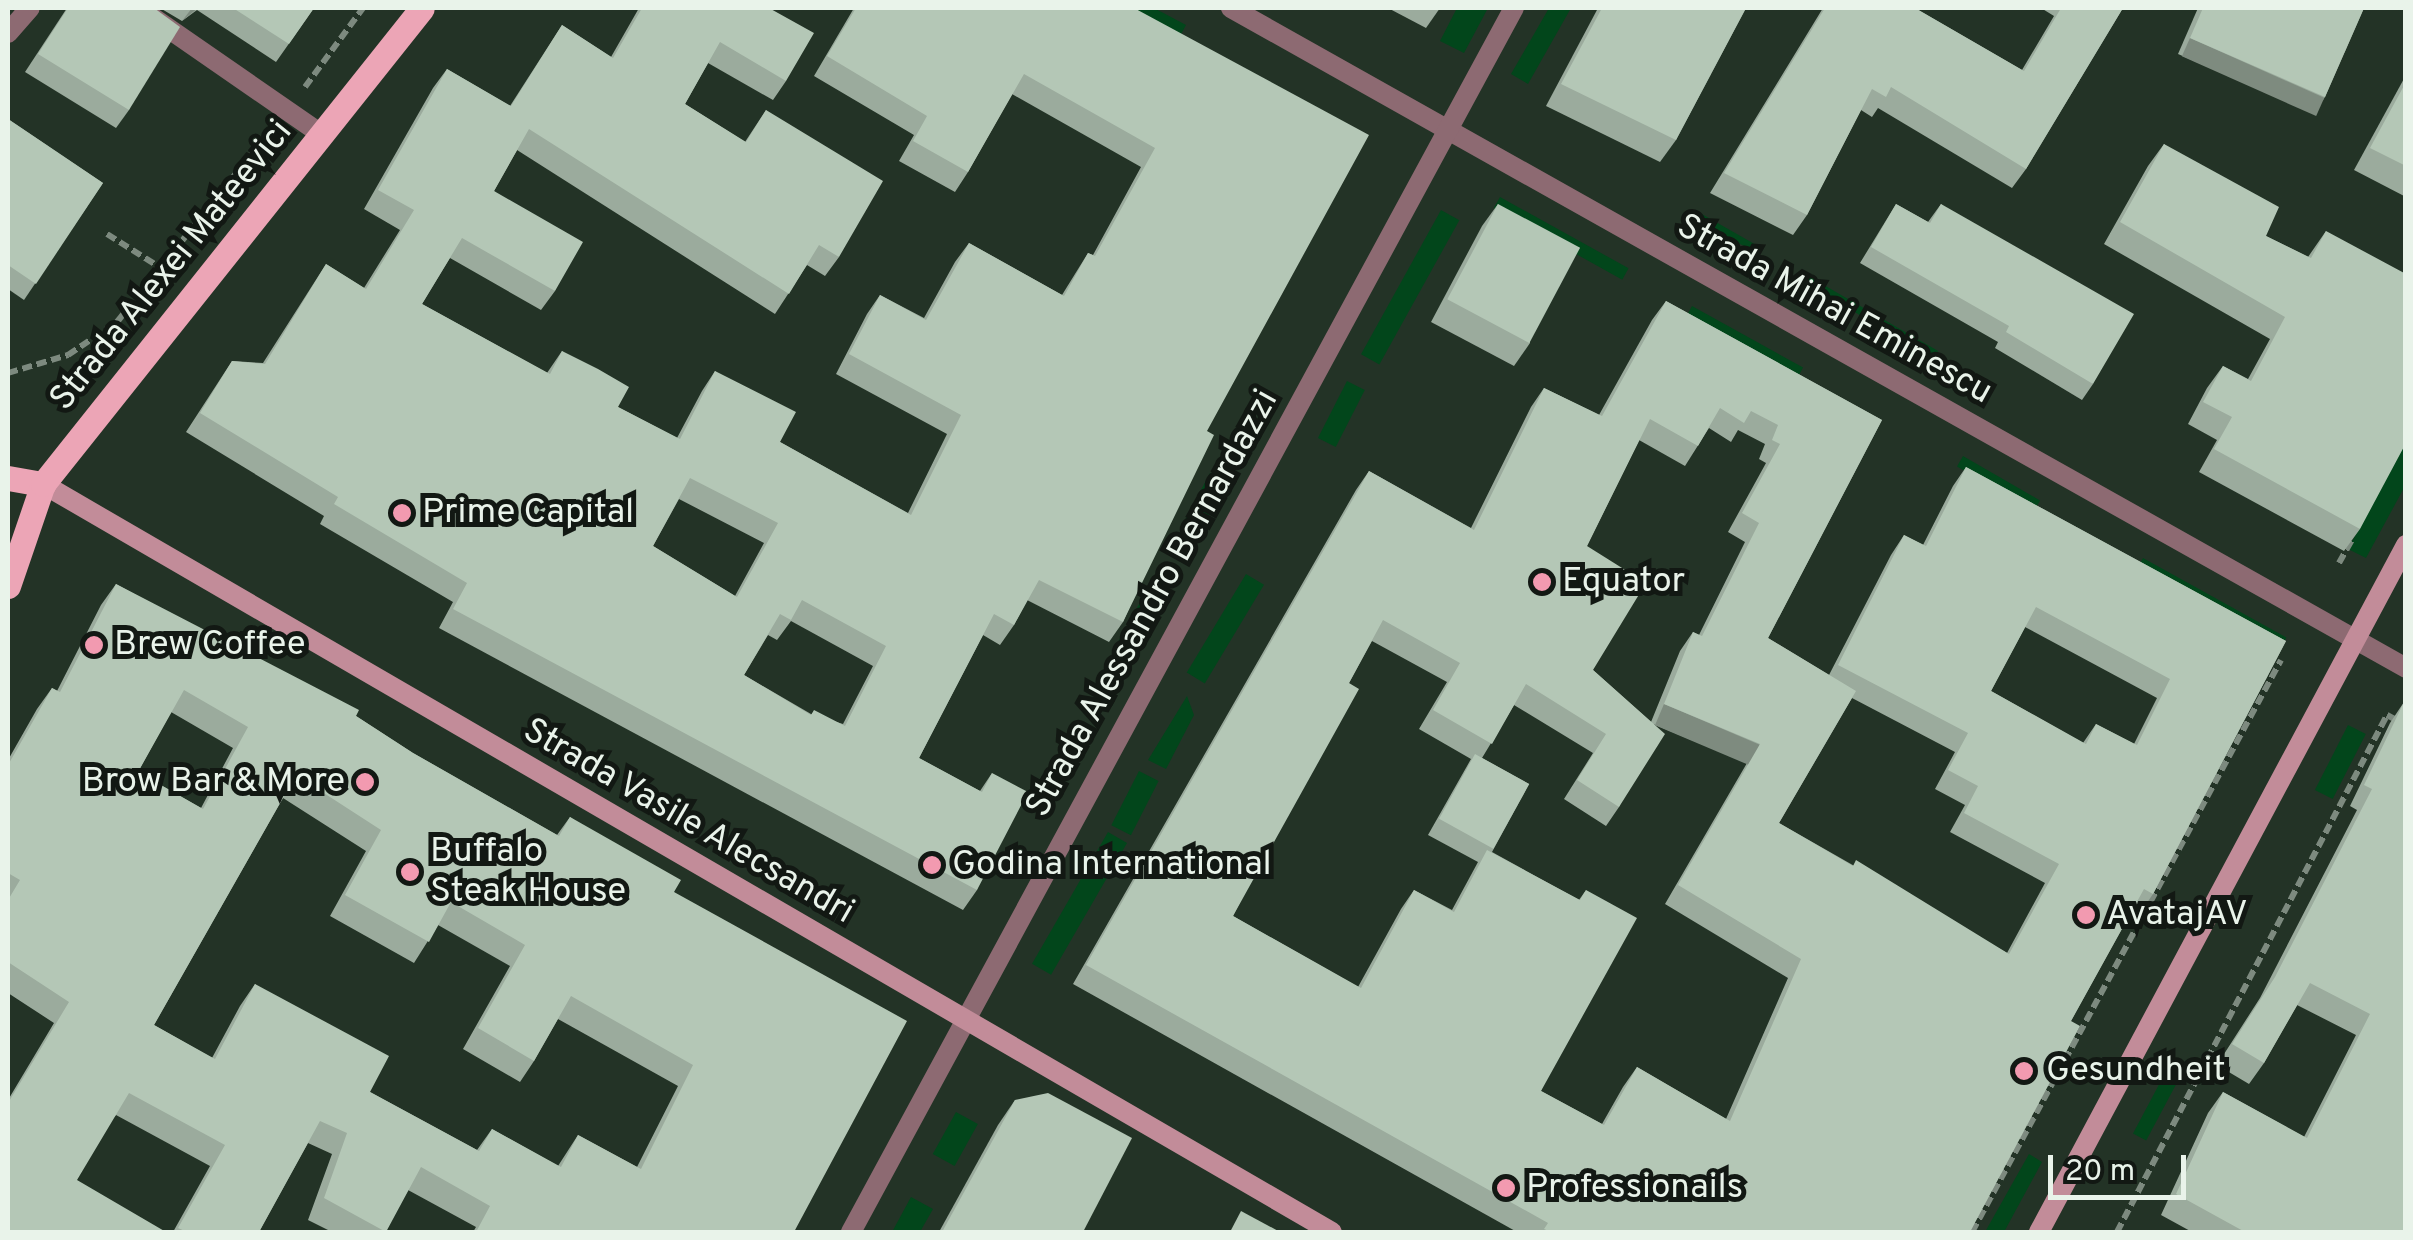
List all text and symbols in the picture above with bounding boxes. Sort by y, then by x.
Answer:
street label: Strada Alexei Mateevici [41,112,303,420]
street label: Strada Mihai Eminescu [1669,206,1999,414]
street label: Strada Alessandro Bernardazzi [1017,382,1289,826]
place label: Prime Capital [422,492,634,534]
marker: Prime Capital [391,502,413,524]
place label: Equator [1562,561,1685,603]
marker: Equator [1531,571,1553,593]
place label: Brew Coffee [114,624,306,666]
marker: Brew Coffee [83,634,105,656]
street label: Strada Vasile Alecsandri [514,709,862,935]
place label: Brow Bar & More [82,761,345,803]
marker: Brow Bar & More [354,771,376,793]
place label: Buffalo Steak House [430,831,626,913]
place label: Godina International [952,844,1272,886]
marker: Godina International [921,854,943,876]
marker: Buffalo Steak House [399,861,421,883]
place label: AvatajAV [2106,894,2248,936]
marker: AvatajAV [2075,904,2097,926]
place label: Gesundheit [2046,1050,2226,1092]
marker: Gesundheit [2011,1058,2037,1084]
scale bar [2053,1135,2190,1197]
text: 20 m [2065,1154,2135,1191]
place label: Professionails [1526,1167,1743,1209]
marker: Professionails [1495,1177,1517,1199]

